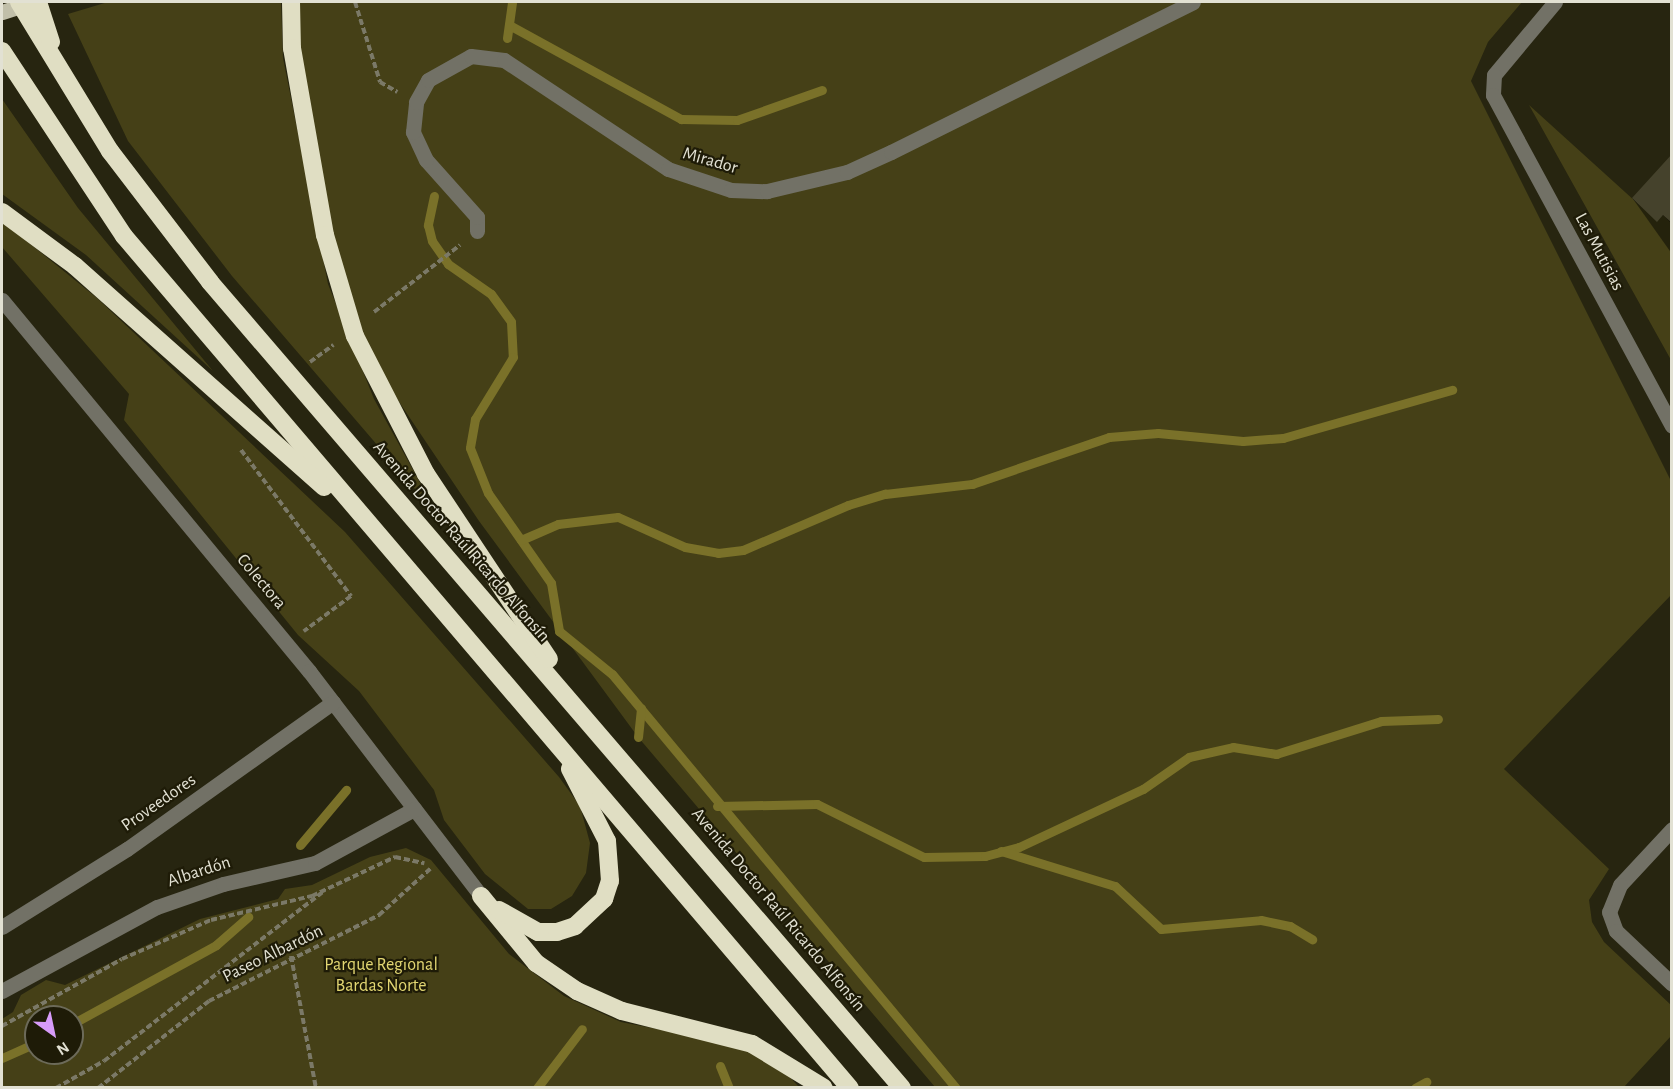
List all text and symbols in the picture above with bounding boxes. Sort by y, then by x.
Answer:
street label: Mirador [680,143,740,179]
street label: Las Mutisias [1570,210,1628,294]
street label: Avenida Doctor Raúl Ricardo Alfonsín [368,437,554,647]
street label: Colectora [232,550,290,614]
street label: Proveedores [118,769,200,837]
street label: Avenida Doctor Raúl Ricardo Alfonsín [686,804,870,1016]
street label: Albardón [165,852,233,892]
street label: Paseo Albardón [219,920,327,988]
park label: Parque Regional Bardas Norte [324,955,438,998]
north arrow [24,1005,84,1065]
text: N [54,1039,72,1058]

